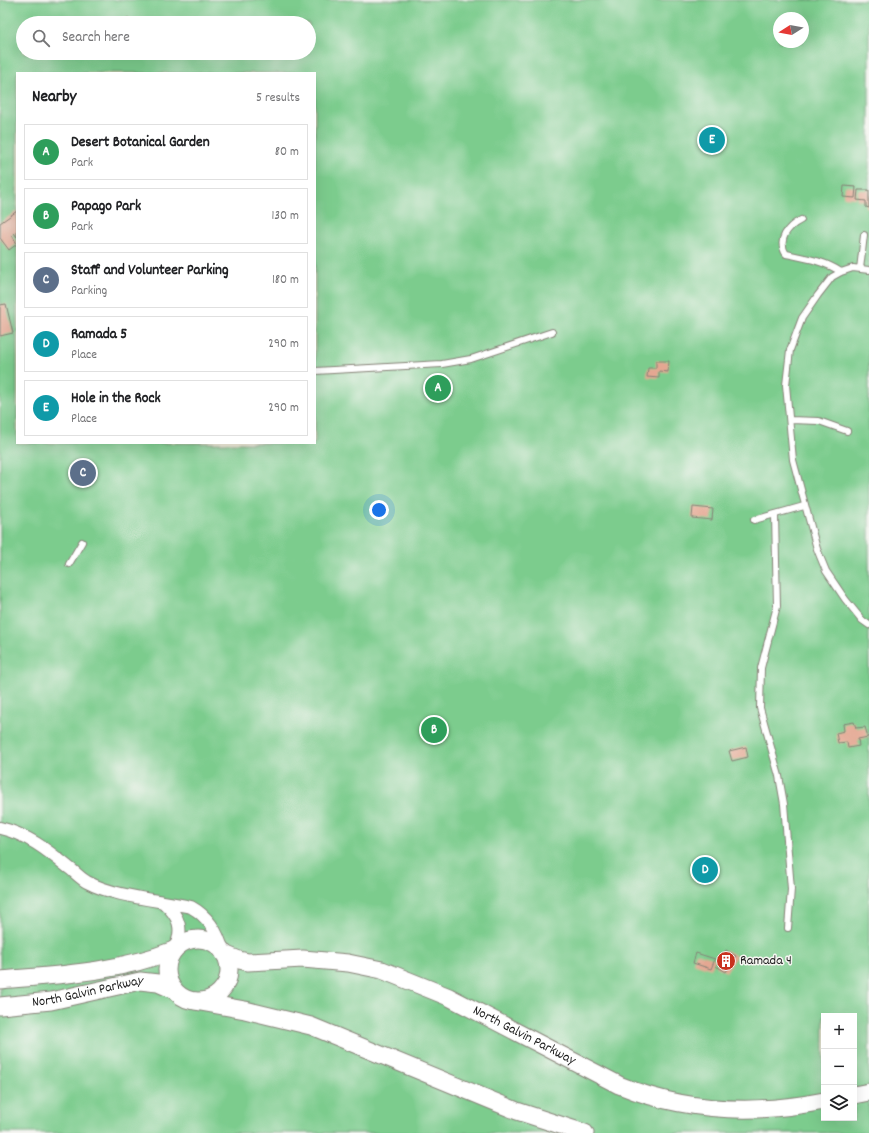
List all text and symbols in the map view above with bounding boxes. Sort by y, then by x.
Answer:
north arrow [773,12,809,48]
search box [16,16,316,60]
icon: search [30,27,52,49]
text: Search here [62,27,130,49]
text: Nearby [32,86,76,110]
text: 5 results [256,89,300,108]
pin: E [699,125,725,155]
text: Desert Botanical Garden [71,132,210,154]
text: A [42,143,50,162]
text: 80 m [275,143,299,162]
text: Park [71,154,93,173]
text: Papago Park [71,196,141,218]
text: B [43,207,49,226]
text: 130 m [271,207,299,226]
text: Park [71,218,93,237]
text: Staff and Volunteer Parking [71,260,229,282]
text: C [43,271,49,290]
text: 180 m [272,271,299,290]
text: Parking [71,282,107,301]
text: Ramada 5 [71,324,127,346]
text: D [43,335,49,354]
text: 290 m [268,335,299,354]
text: Place [71,346,97,365]
pin: A [425,373,451,403]
text: Hole in the Rock [71,388,161,410]
text: E [43,399,49,418]
text: 290 m [268,399,299,418]
text: Place [71,410,97,429]
pin: C [70,458,96,488]
your location [369,500,389,520]
pin: B [421,715,447,745]
pin: D [692,855,718,885]
building icon: Ramada 4 [715,950,737,972]
place label: Ramada 4 [740,951,792,971]
street label: North Galvin Parkway [31,971,145,1013]
street label: North Galvin Parkway [469,1001,579,1071]
map controls [821,1013,857,1121]
button: + [821,1013,857,1049]
button: − [821,1049,857,1085]
button: layers [821,1085,857,1121]

